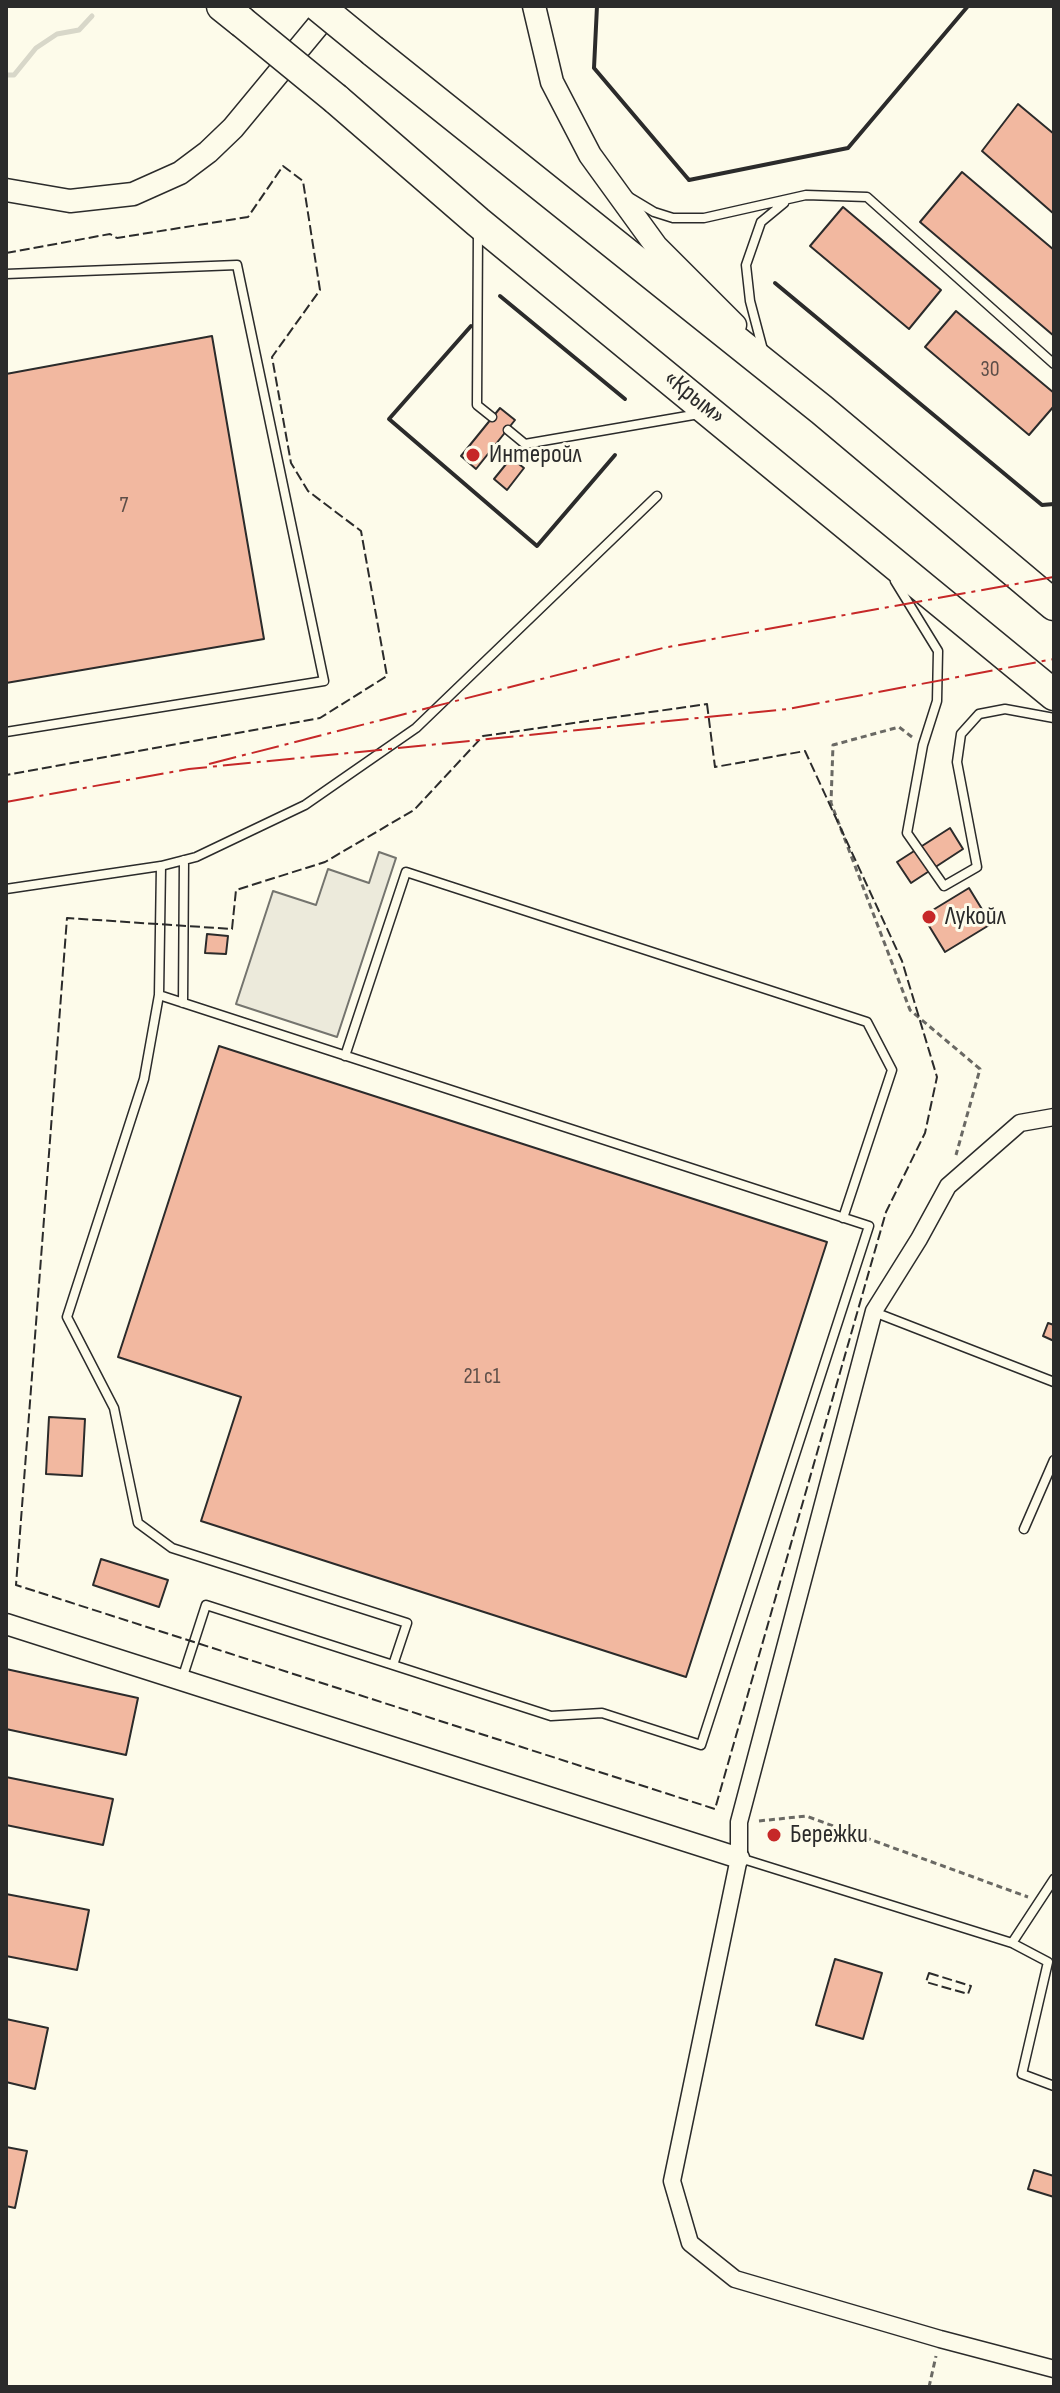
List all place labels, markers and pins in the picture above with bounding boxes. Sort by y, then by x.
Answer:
place label: Интеройл [489,439,582,471]
marker: Интеройл [464,446,482,464]
place label: Лукойл [945,901,1006,933]
marker: Лукойл [920,908,938,926]
place label: Бережки [790,1819,868,1851]
marker: Бережки [765,1826,783,1844]

